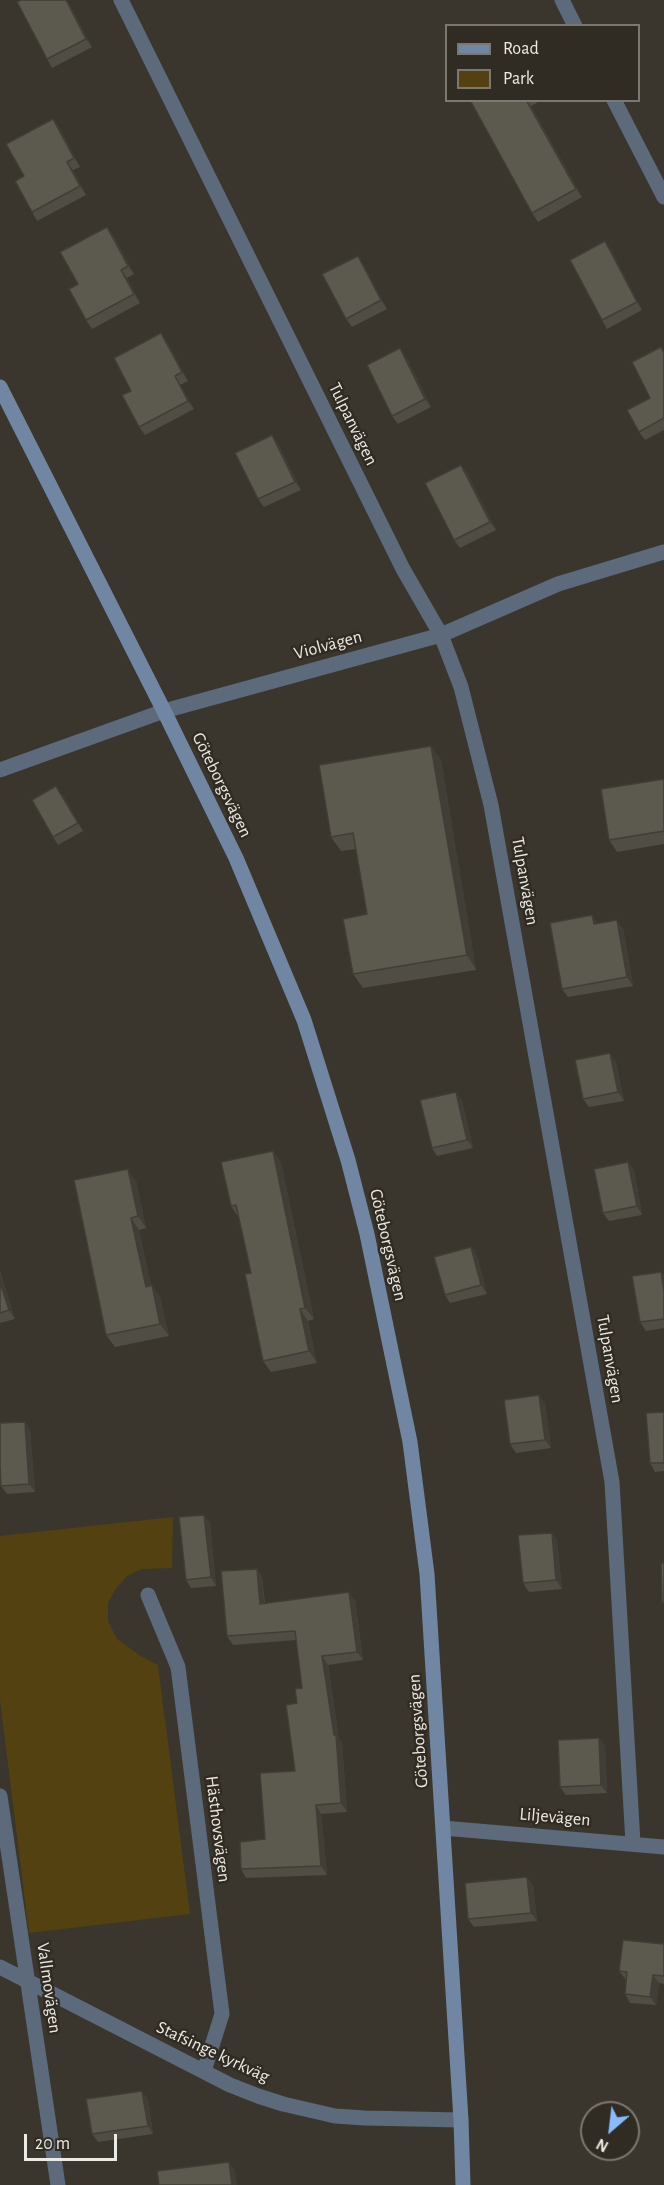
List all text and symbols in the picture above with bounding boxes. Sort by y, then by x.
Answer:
legend [445,24,640,102]
text: Road [503,40,539,58]
text: Park [503,70,534,88]
street label: Tulpanvägen [324,379,382,469]
street label: Violvägen [292,626,364,664]
street label: Göteborgsvägen [187,729,257,841]
street label: Tulpanvägen [507,835,543,927]
street label: Göteborgsvägen [365,1187,411,1303]
street label: Tulpanvägen [592,1313,628,1405]
street label: Göteborgsvägen [403,1673,433,1789]
street label: Hästhovsvägen [201,1775,235,1883]
street label: Liljevägen [519,1803,591,1831]
street label: Vallmovägen [32,1941,66,2035]
street label: Stafsinge kyrkväg [153,2016,273,2088]
north arrow [580,2101,640,2161]
scale bar [27,2122,120,2160]
text: 20 m [35,2135,70,2153]
text: N [594,2135,611,2155]

